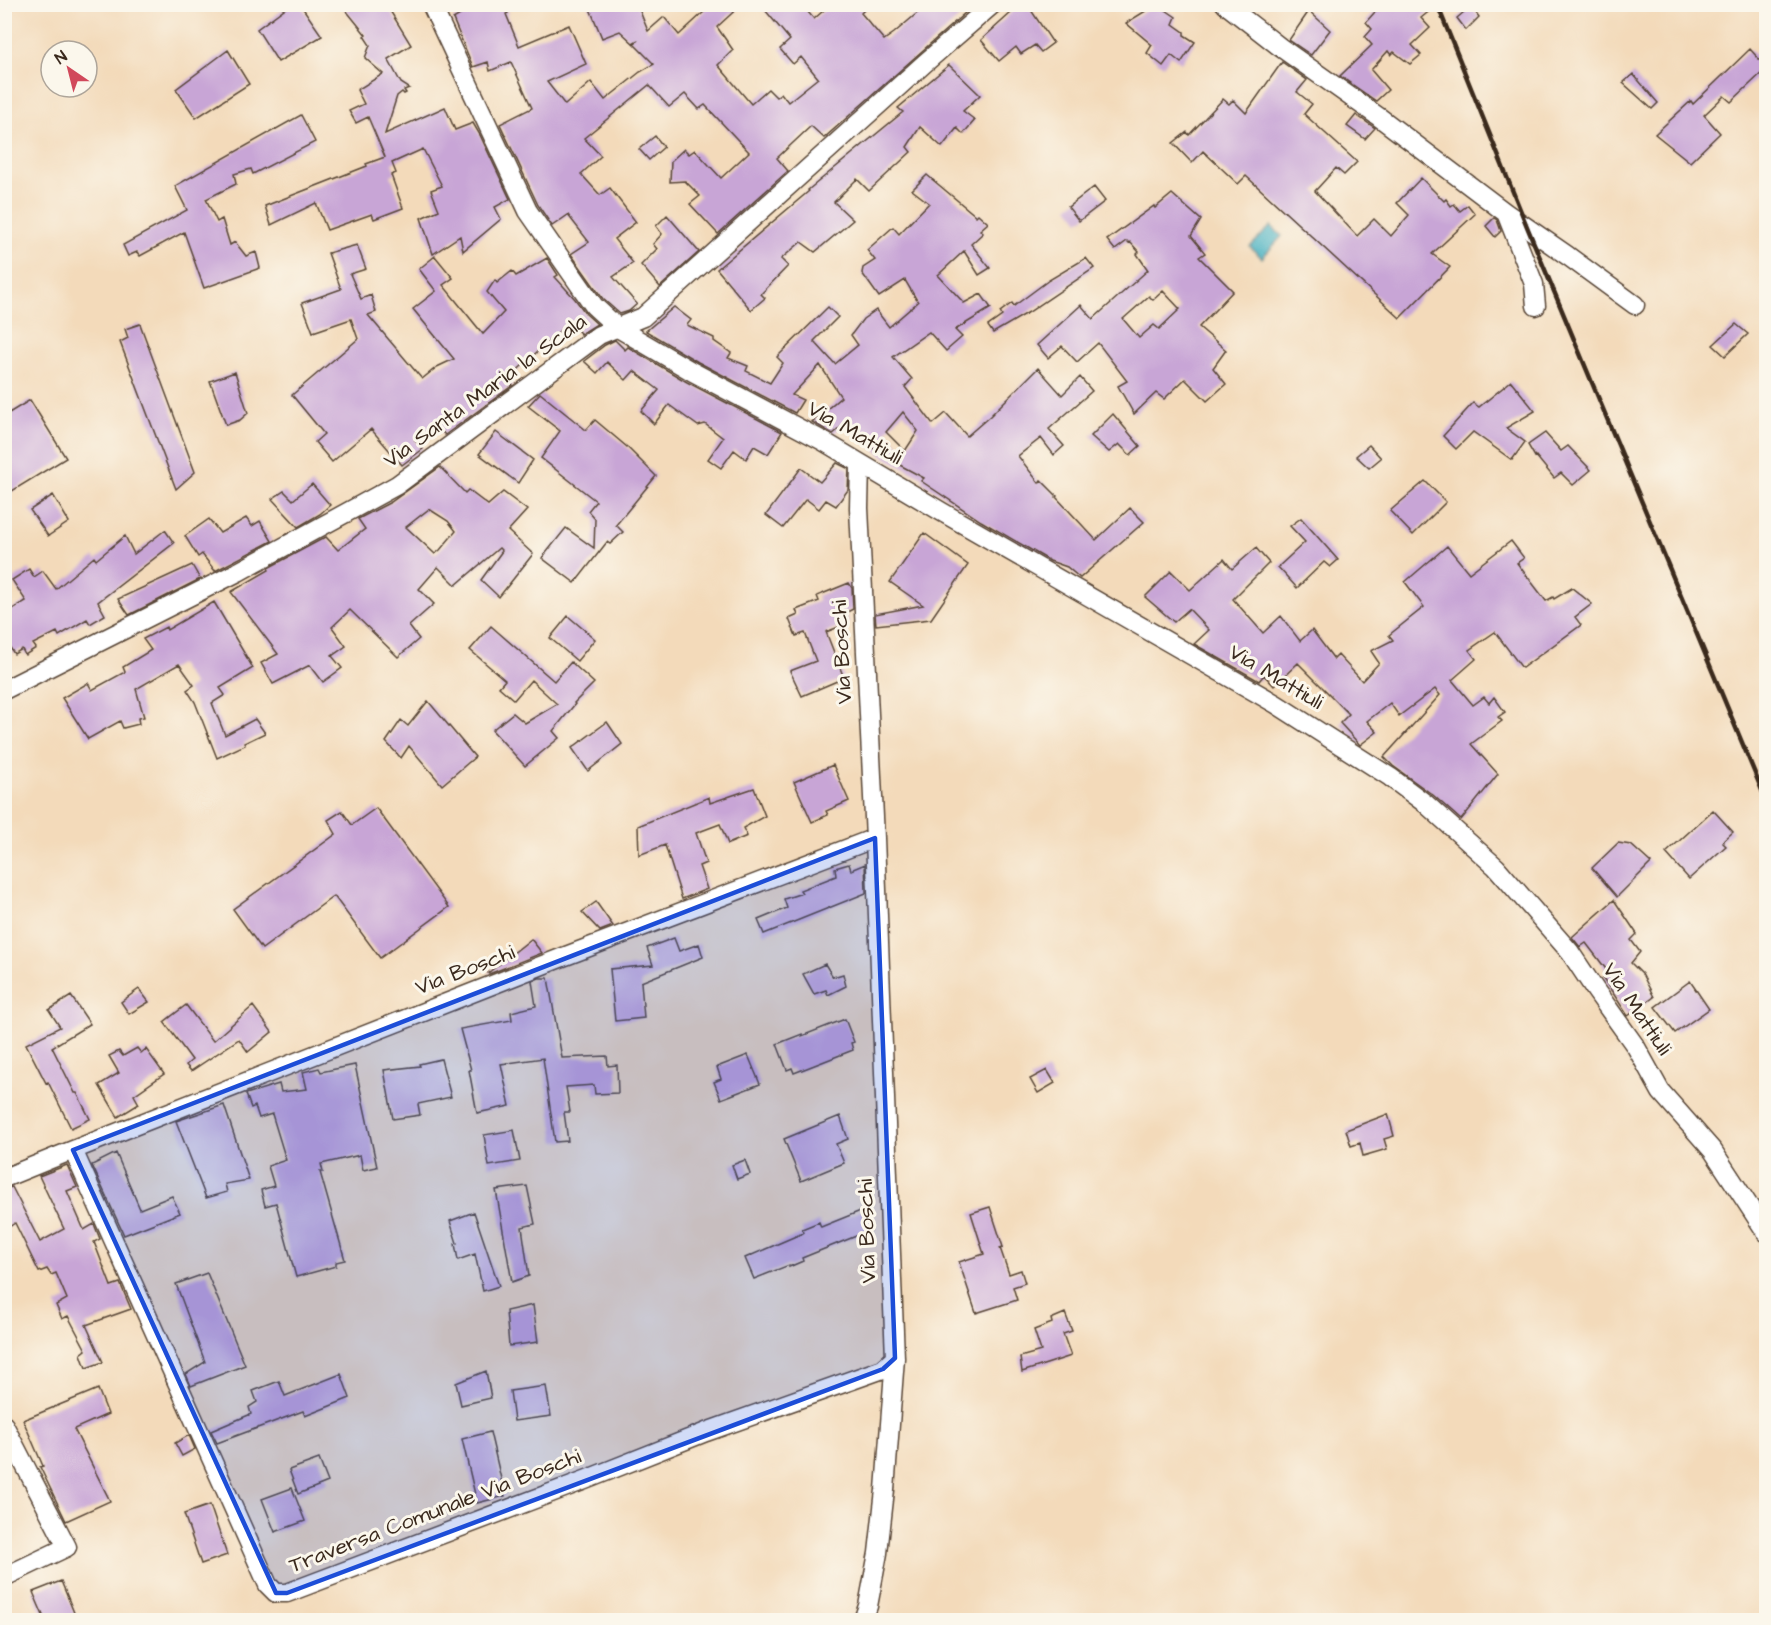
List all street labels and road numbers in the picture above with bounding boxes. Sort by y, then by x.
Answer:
street label: Via Santa Maria la Scala [377,307,593,475]
street label: Via Mattiuli [802,393,908,473]
street label: Via Boschi [824,599,860,705]
street label: Via Mattiuli [1223,637,1329,717]
street label: Via Boschi [411,937,519,1003]
street label: Via Mattiuli [1595,957,1679,1061]
street label: Via Boschi [850,1178,884,1284]
street label: Traversa Comunale Via Boschi [285,1441,585,1581]

